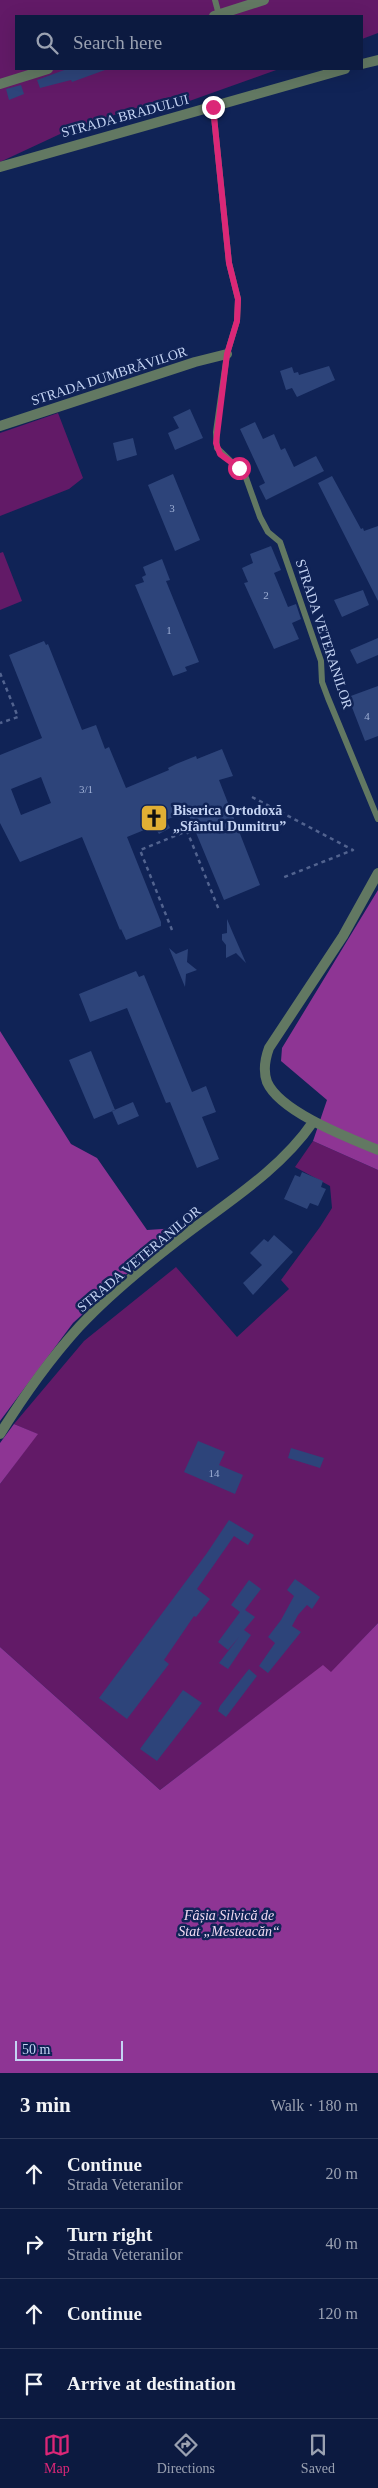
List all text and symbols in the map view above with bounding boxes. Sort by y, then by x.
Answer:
search box [15,15,363,70]
icon: search [33,29,61,57]
text: Search here [73,32,162,53]
street label: STRADA BRADULUI [60,92,191,140]
route end [202,96,225,119]
street label: STRADA DUMBRĂVILOR [29,343,189,408]
route start [228,457,251,480]
house number: 3 [169,502,175,514]
street label: STRADA VETERANILOR [293,557,356,711]
house number: 2 [263,589,269,601]
house number: 1 [166,624,172,636]
house number: 4 [364,710,370,722]
house number: 3/1 [79,783,93,795]
church icon: Biserica Ortodoxă „Sfântul Dumitru” [139,803,169,833]
place label: Biserica Ortodoxă „Sfântul Dumitru” [173,803,286,834]
street label: STRADA VETERANILOR [74,1203,204,1315]
house number: 14 [209,1467,220,1479]
park label: Fâșia Silvică de Stat „Mesteacăn“ [178,1908,280,1939]
scale bar [15,2038,122,2061]
text: 50 m [22,2042,50,2057]
text: 3 min [20,2093,71,2117]
text: Walk · 180 m [271,2097,358,2114]
text: Continue [67,2154,142,2175]
icon: ahead [20,2160,48,2188]
text: 20 m [326,2165,358,2182]
text: Strada Veteranilor [67,2176,183,2193]
text: Turn right [67,2224,152,2245]
icon: right [20,2230,48,2258]
text: 40 m [326,2235,358,2252]
text: Strada Veteranilor [67,2246,183,2263]
icon: ahead [20,2300,48,2328]
text: Continue [67,2303,142,2324]
text: 120 m [318,2305,358,2322]
icon: arrive [20,2370,48,2398]
text: Arrive at destination [67,2373,236,2394]
tab: Map [43,2431,71,2477]
tab: Directions [157,2431,215,2477]
tab: Saved [301,2431,335,2477]

